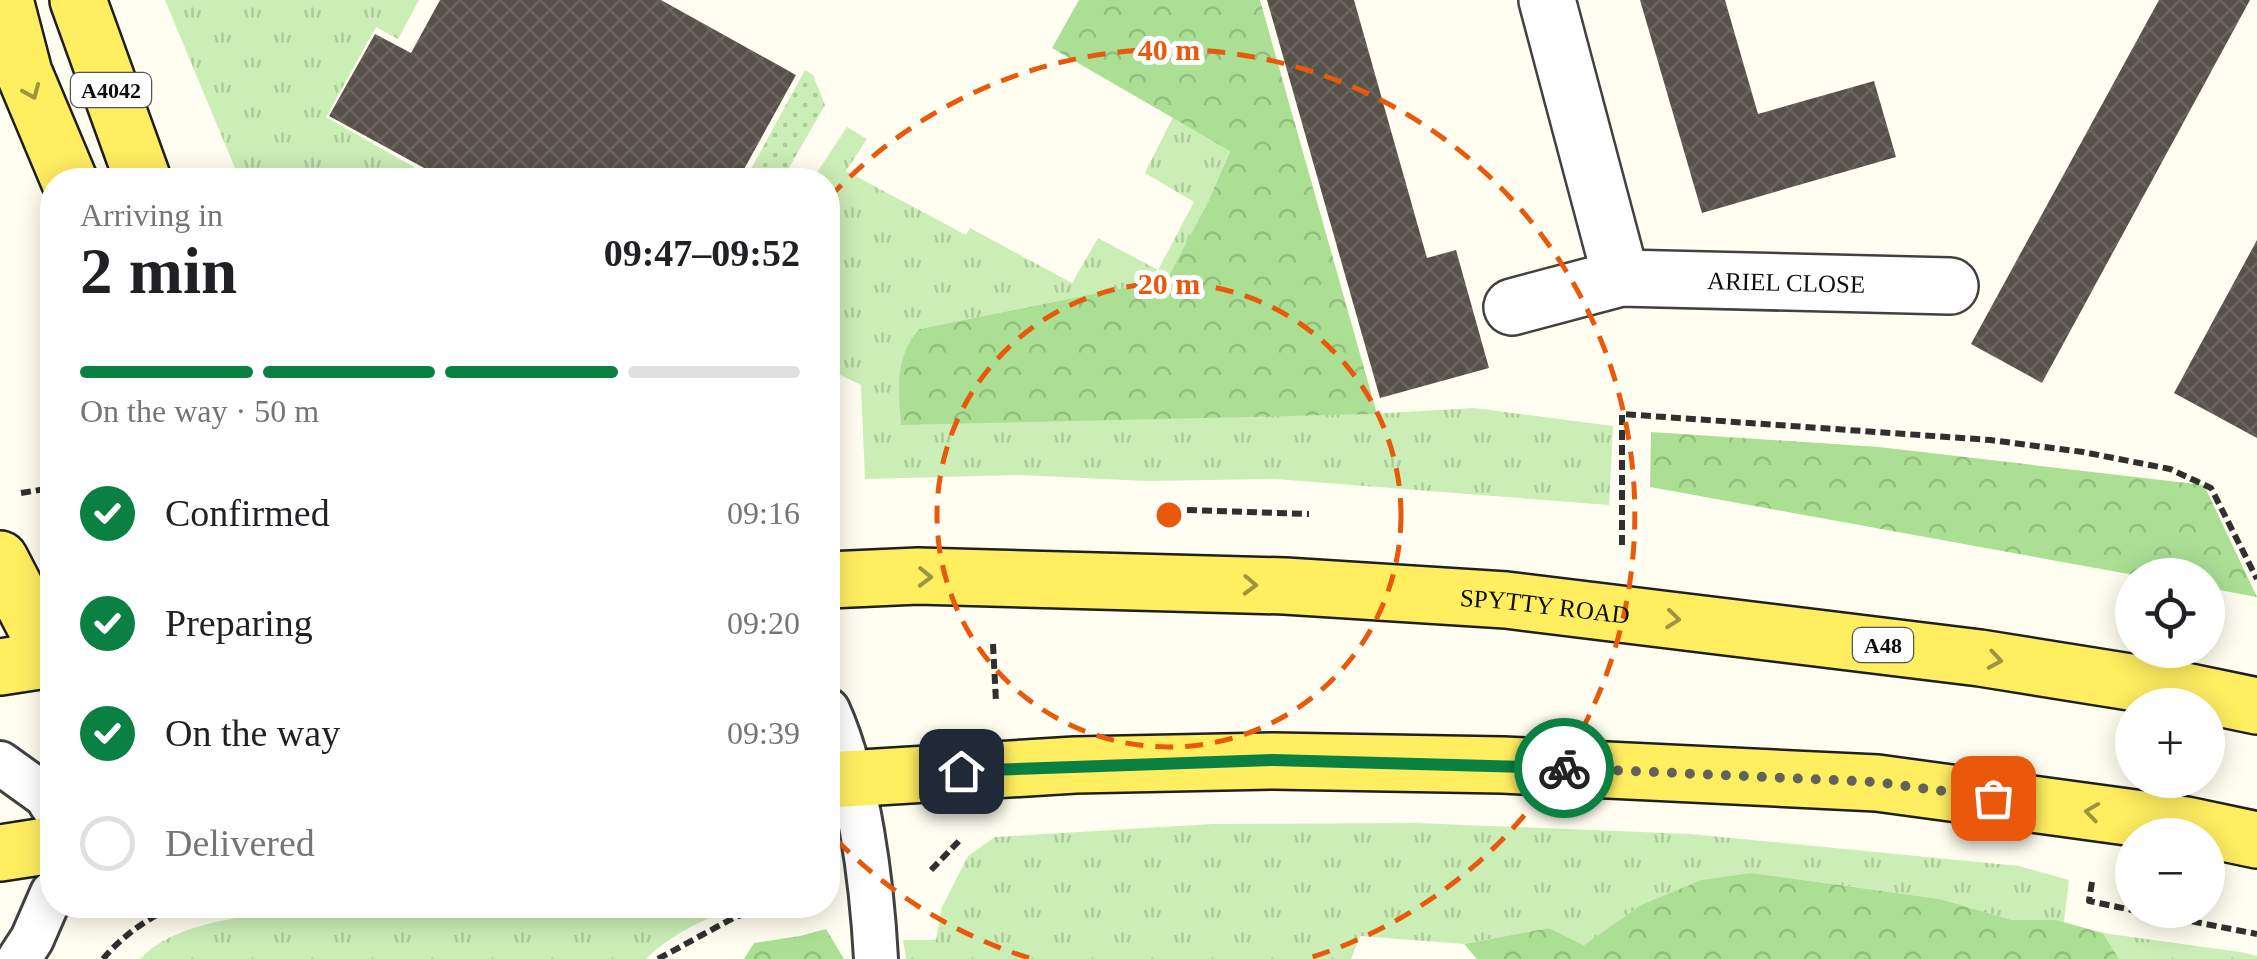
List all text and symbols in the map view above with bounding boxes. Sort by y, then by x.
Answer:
text: 40 m [1138,33,1200,66]
road number: A4042 [71,73,151,107]
one-way arrow [20,82,40,100]
text: Arriving in [80,197,223,233]
text: 09:47–09:52 [604,232,800,274]
text: 2 min [80,235,237,307]
text: 20 m [1138,267,1200,300]
street label: ARIEL CLOSE [1707,267,1866,298]
text: On the way · 50 m [80,393,319,429]
icon: check [80,486,135,541]
text: Confirmed [165,492,330,534]
text: 09:16 [727,495,800,531]
centre of rings [1151,497,1187,533]
map controls [2115,558,2225,928]
button: locate [2115,558,2225,668]
one-way arrow [918,566,933,588]
one-way arrow [1242,575,1258,596]
street label: SPYTTY ROAD [1459,584,1631,629]
icon: check [80,596,135,651]
text: Preparing [165,602,313,644]
text: 09:20 [727,605,800,641]
one-way arrow [1665,608,1681,629]
road number: A48 [1853,628,1913,662]
one-way arrow [1987,649,2003,670]
button: + [2115,688,2225,798]
icon: check [80,706,135,761]
text: On the way [165,712,340,754]
text: 09:39 [727,715,800,751]
courier [1514,718,1614,818]
pin [919,729,1004,814]
icon: bike [1537,741,1592,796]
icon: home [934,744,989,799]
pin [1951,756,2036,841]
icon: bag [1966,771,2021,826]
one-way arrow [2084,803,2100,824]
button: − [2115,818,2225,928]
text: Delivered [165,822,315,864]

